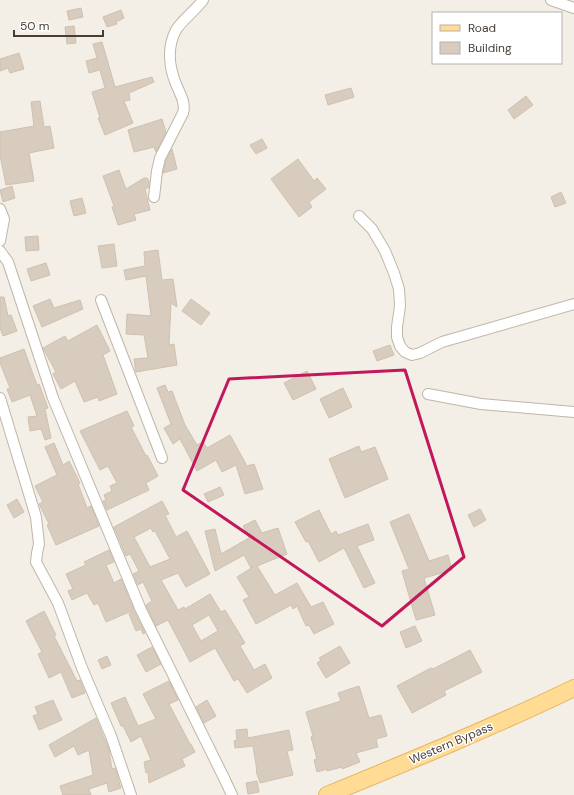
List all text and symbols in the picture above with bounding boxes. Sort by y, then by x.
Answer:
scale bar [14,12,103,38]
legend [432,12,562,64]
text: 50 m [20,18,49,34]
text: Road [468,20,496,36]
text: Building [468,40,512,56]
street label: Western Bypass [407,718,495,768]

